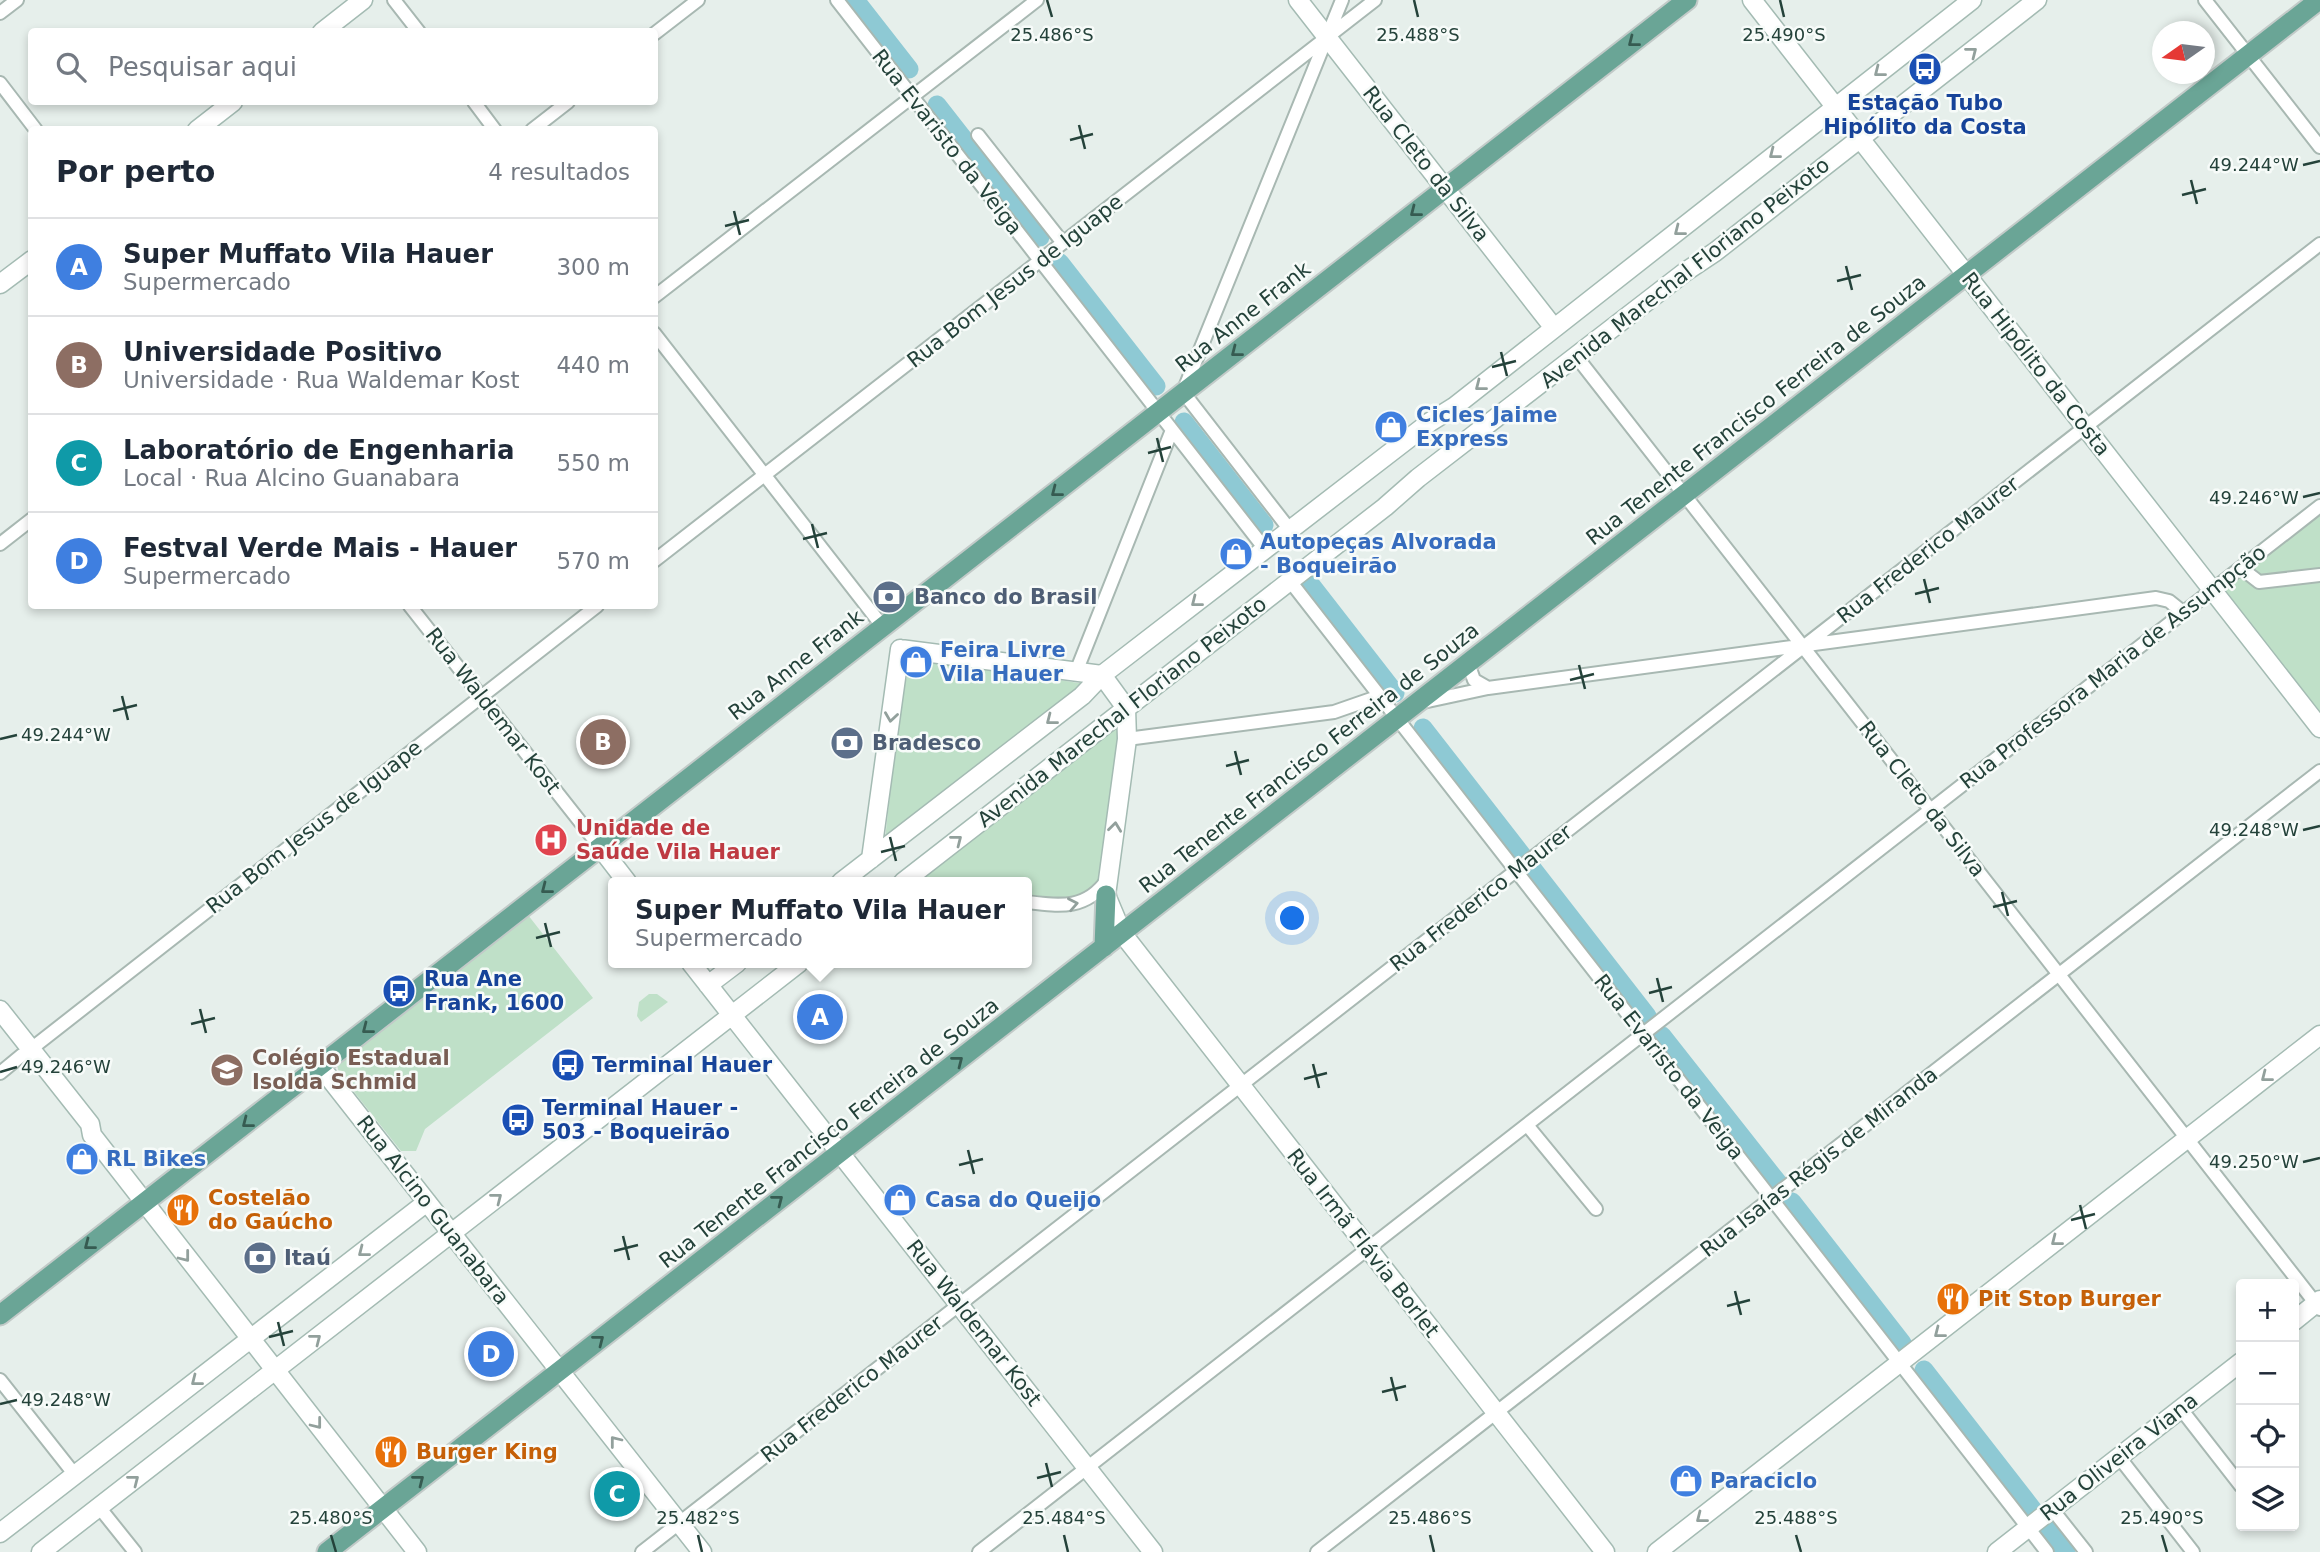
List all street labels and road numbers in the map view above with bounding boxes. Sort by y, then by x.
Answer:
street label: Rua Evaristo da Veiga [867,44,1027,240]
street label: Rua Cleto da Silva [1358,81,1494,247]
street label: Avenida Marechal Floriano Peixoto [1536,153,1834,393]
street label: Rua Bom Jesus de Iguape [903,189,1127,373]
street label: Rua Anne Frank [1171,256,1316,377]
street label: Rua Hipólito da Costa [1957,267,2115,461]
street label: Rua Tenente Francisco Ferreira de Souza [1581,270,1931,550]
street label: Rua Frederico Maurer [1832,471,2024,628]
street label: Rua Professora Maria de Assumpção [1955,540,2271,794]
street label: Avenida Marechal Floriano Peixoto [973,592,1271,832]
street label: Rua Anne Frank [724,604,869,725]
street label: Rua Tenente Francisco Ferreira de Souza [1134,618,1484,898]
street label: Rua Waldemar Kost [421,623,565,799]
street label: Rua Cleto da Silva [1854,716,1990,882]
street label: Rua Bom Jesus de Iguape [202,735,426,919]
street label: Rua Frederico Maurer [1385,819,1577,976]
street label: Rua Evaristo da Veiga [1589,969,1749,1165]
street label: Rua Tenente Francisco Ferreira de Souza [654,993,1004,1273]
street label: Rua Isaías Régis de Miranda [1696,1062,1942,1262]
street label: Rua Alcino Guanabara [352,1111,514,1309]
street label: Rua Irmã Flávia Borlet [1282,1144,1444,1342]
street label: Rua Waldemar Kost [902,1235,1046,1411]
street label: Rua Frederico Maurer [756,1310,948,1467]
street label: Rua Oliveira Viana [2036,1388,2202,1526]

